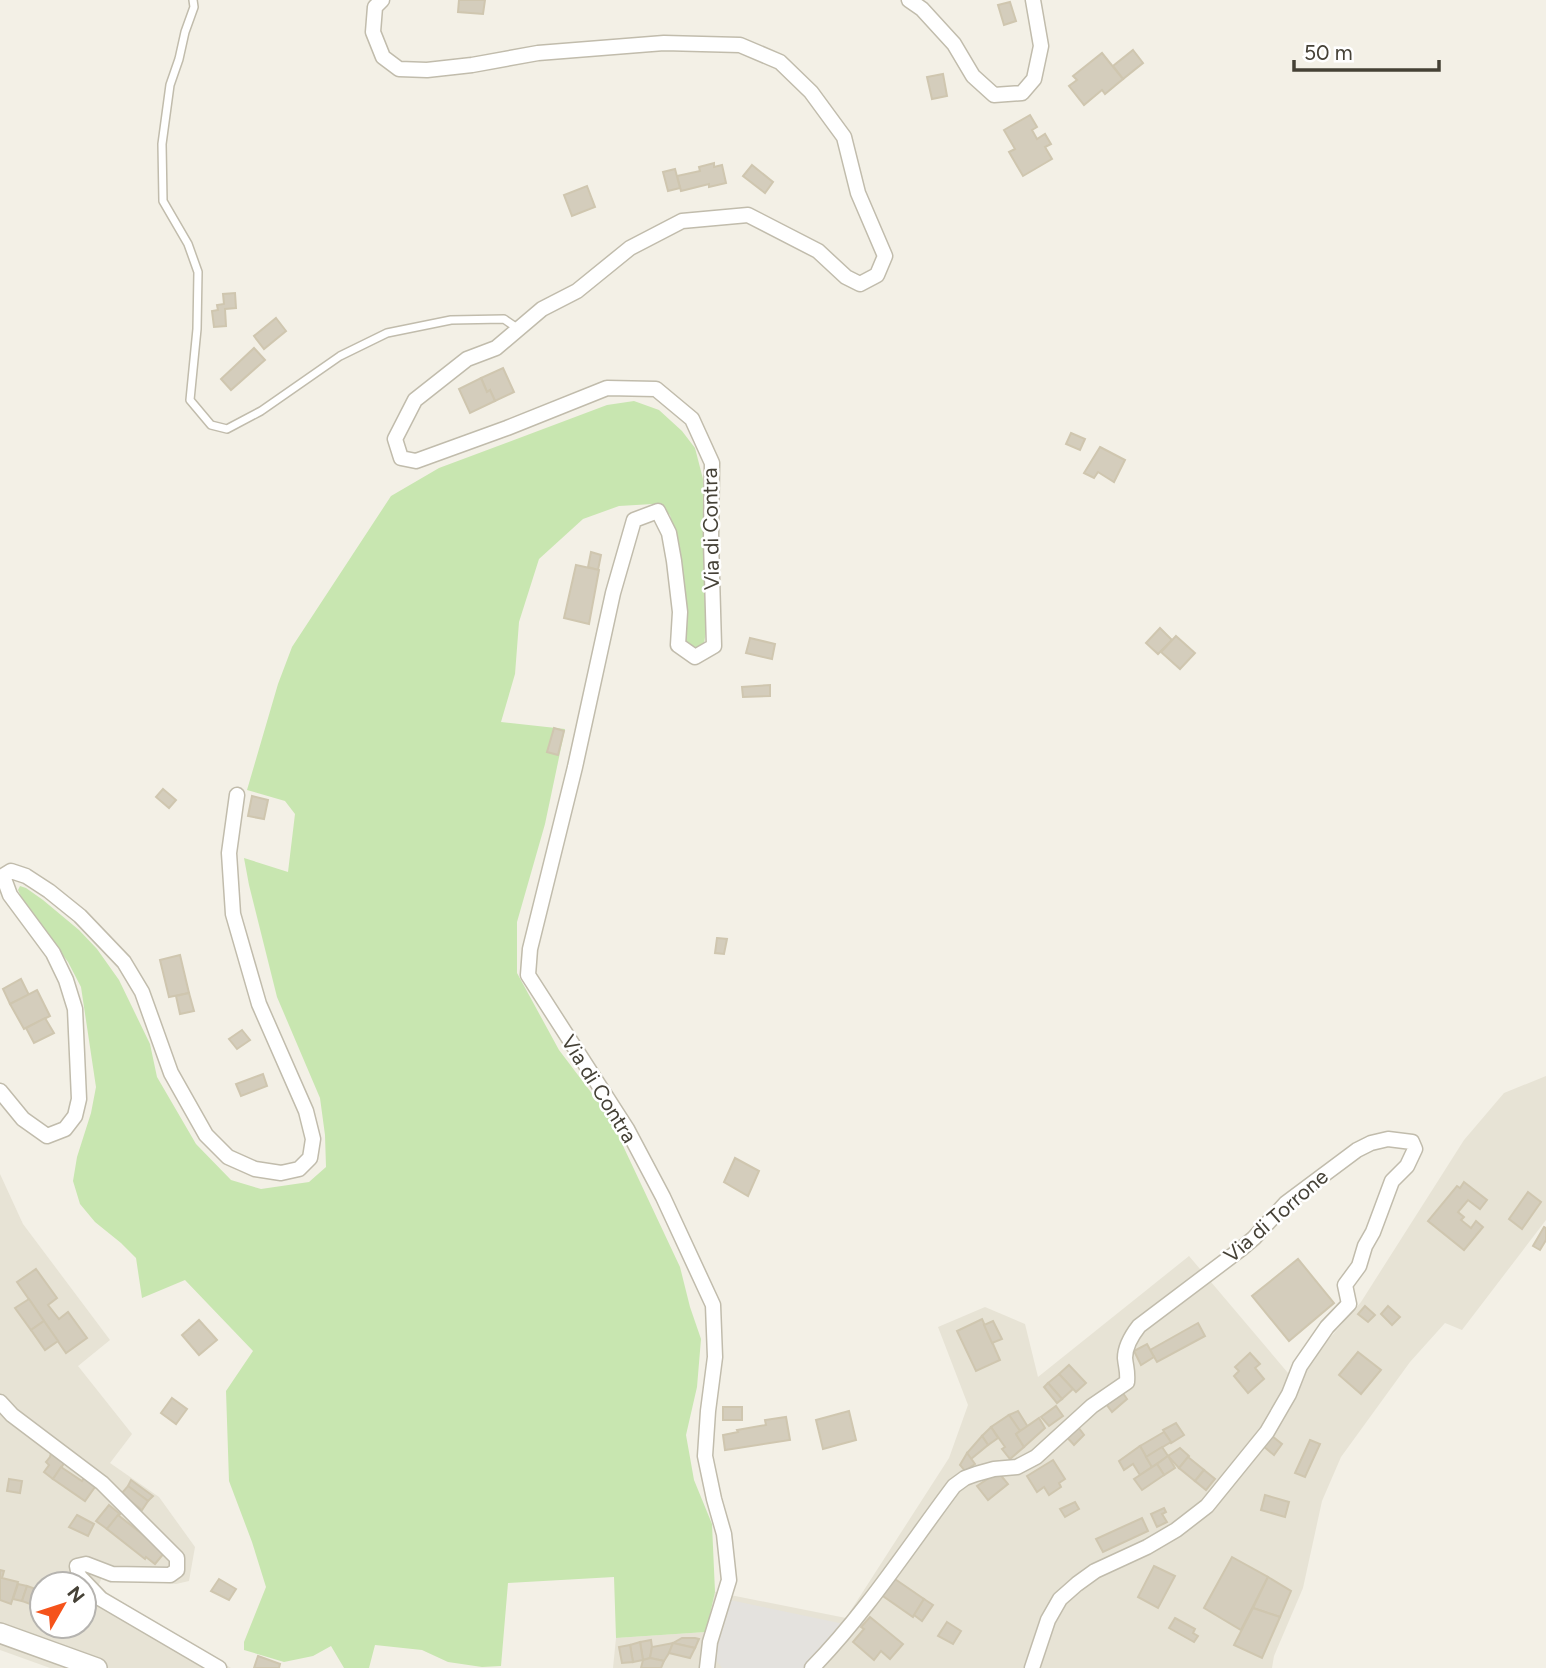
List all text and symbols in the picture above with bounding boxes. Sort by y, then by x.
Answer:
scale bar [1294,28,1439,72]
text: 50 m [1304,40,1353,65]
street label: Via di Contra [697,468,724,590]
street label: Via di Contra [556,1030,642,1147]
street label: Via di Torrone [1219,1164,1333,1268]
north arrow [28,1570,98,1640]
text: N [62,1582,89,1608]

